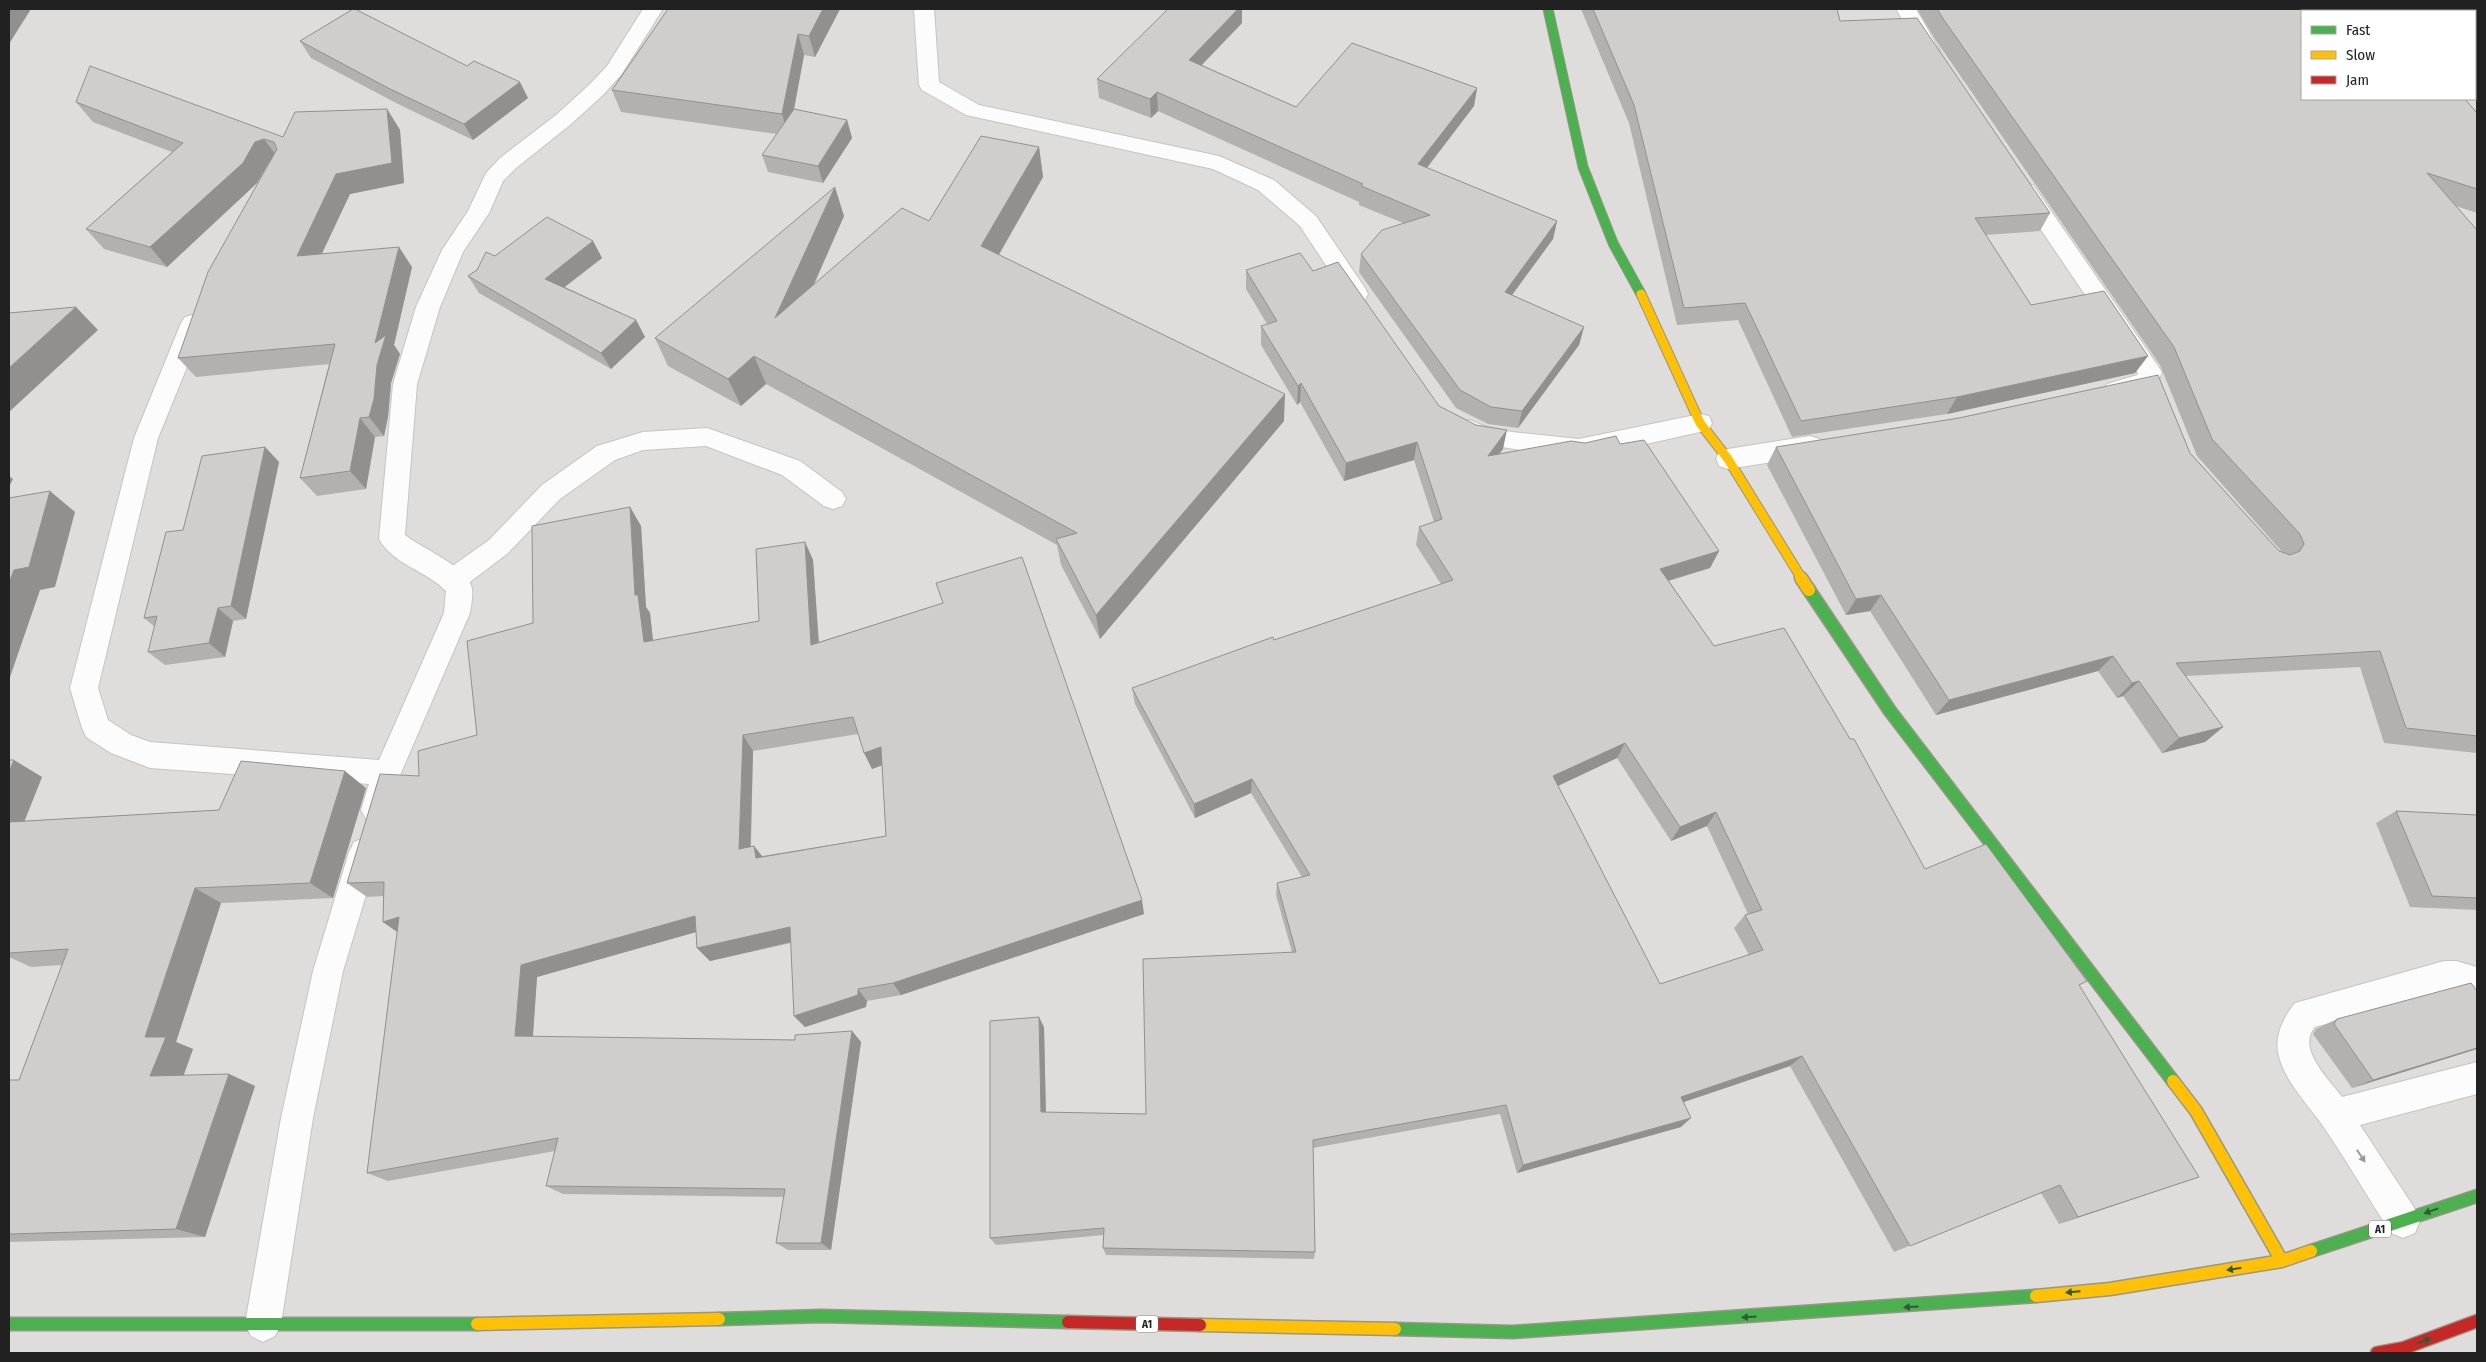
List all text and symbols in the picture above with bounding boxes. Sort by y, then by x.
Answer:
legend [2301,10,2476,100]
text: Fast [2346,21,2370,39]
text: Slow [2346,46,2375,64]
text: Jam [2346,71,2369,89]
one-way arrow [2357,1150,2366,1163]
one-way arrow [2423,1208,2438,1216]
road number: A1 [2369,1220,2391,1238]
one-way arrow [2225,1265,2241,1273]
one-way arrow [2065,1288,2081,1296]
one-way arrow [1903,1303,1919,1311]
one-way arrow [1741,1313,1757,1321]
road number: A1 [1136,1316,1158,1332]
one-way arrow [2416,1337,2431,1344]

